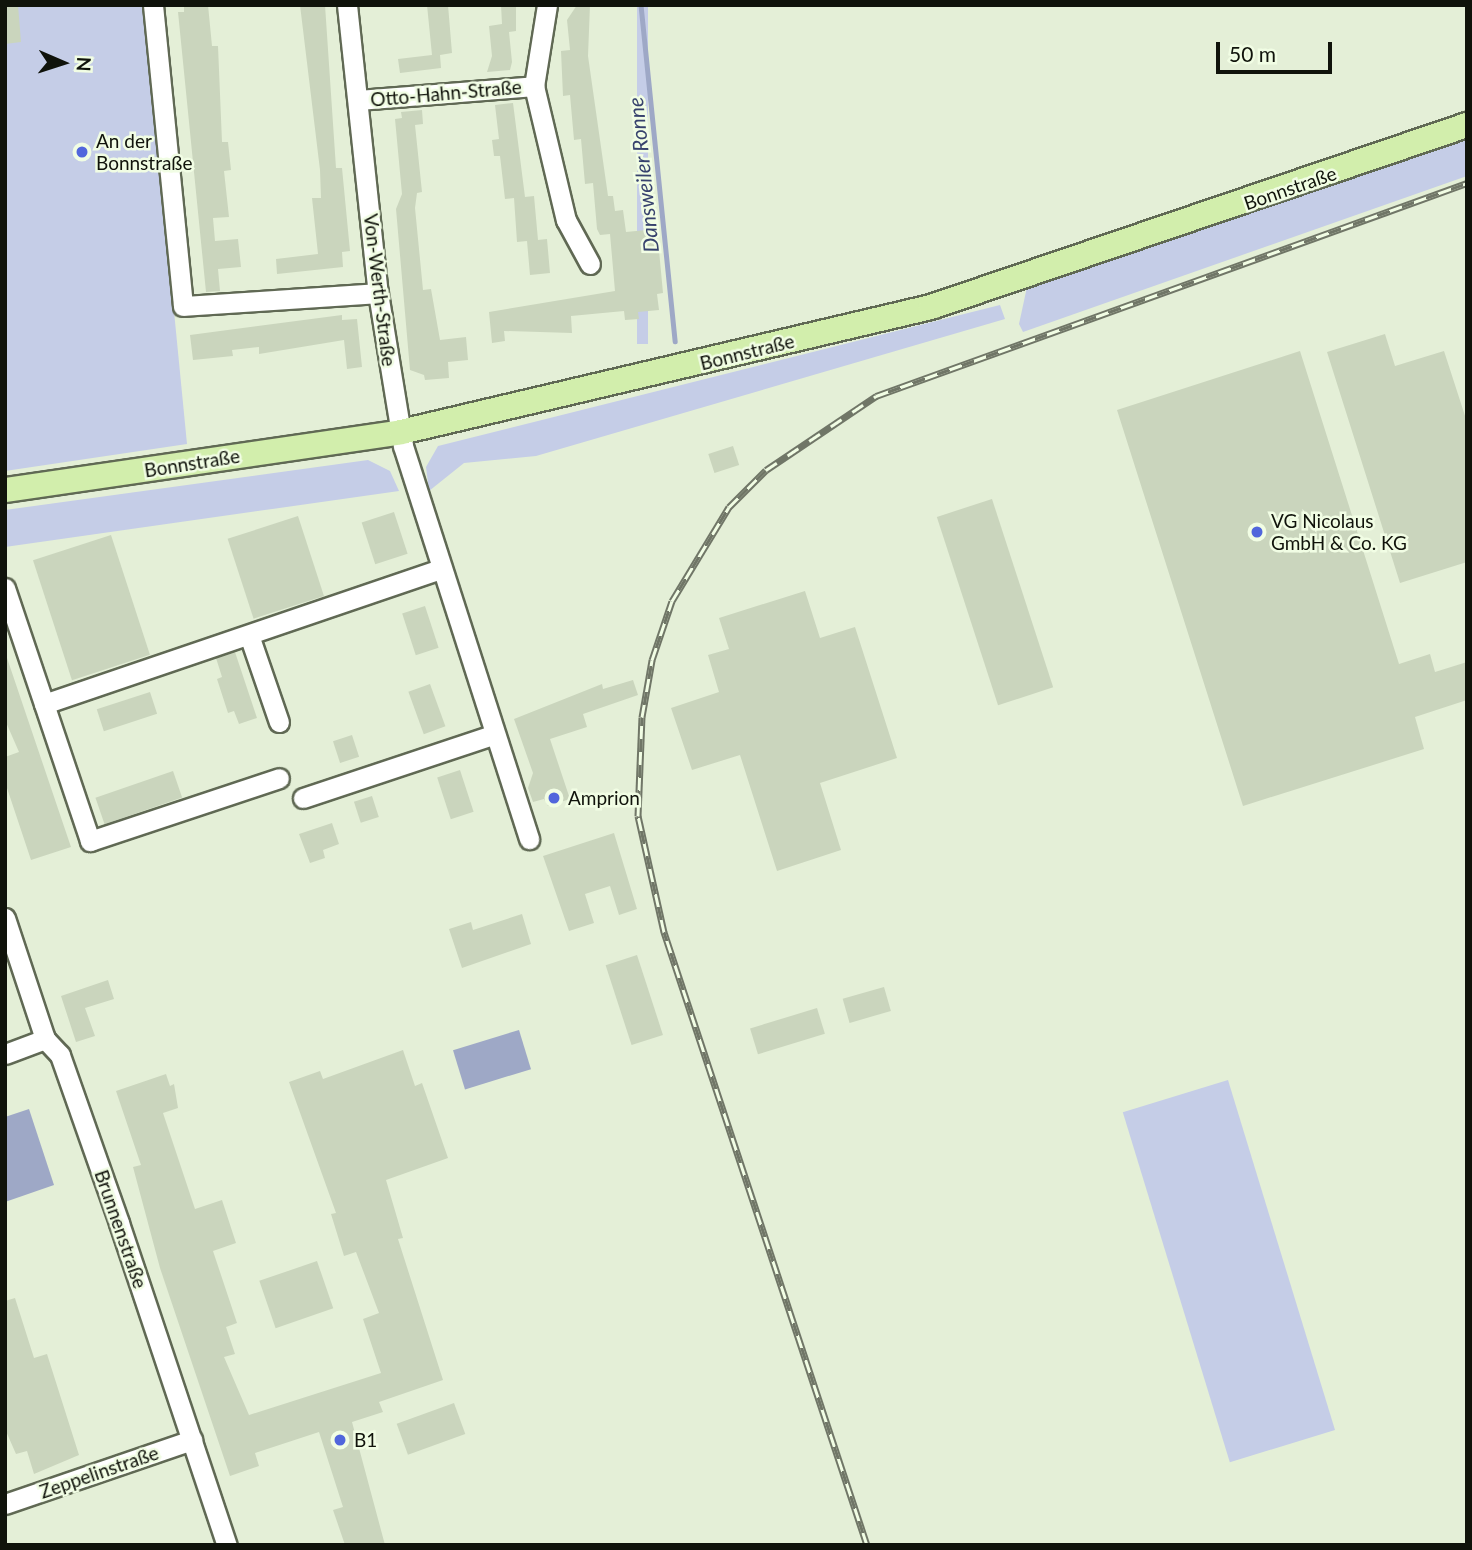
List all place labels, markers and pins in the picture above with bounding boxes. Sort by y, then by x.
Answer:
place label: An der Bonnstraße [96,130,192,174]
marker: An der Bonnstraße [74,144,90,160]
place label: VG Nicolaus GmbH & Co. KG [1271,510,1407,554]
marker: VG Nicolaus GmbH & Co. KG [1249,524,1265,540]
place label: Amprion [568,787,640,809]
marker: Amprion [546,790,562,806]
place label: B1 [354,1429,377,1451]
marker: B1 [332,1432,348,1448]

